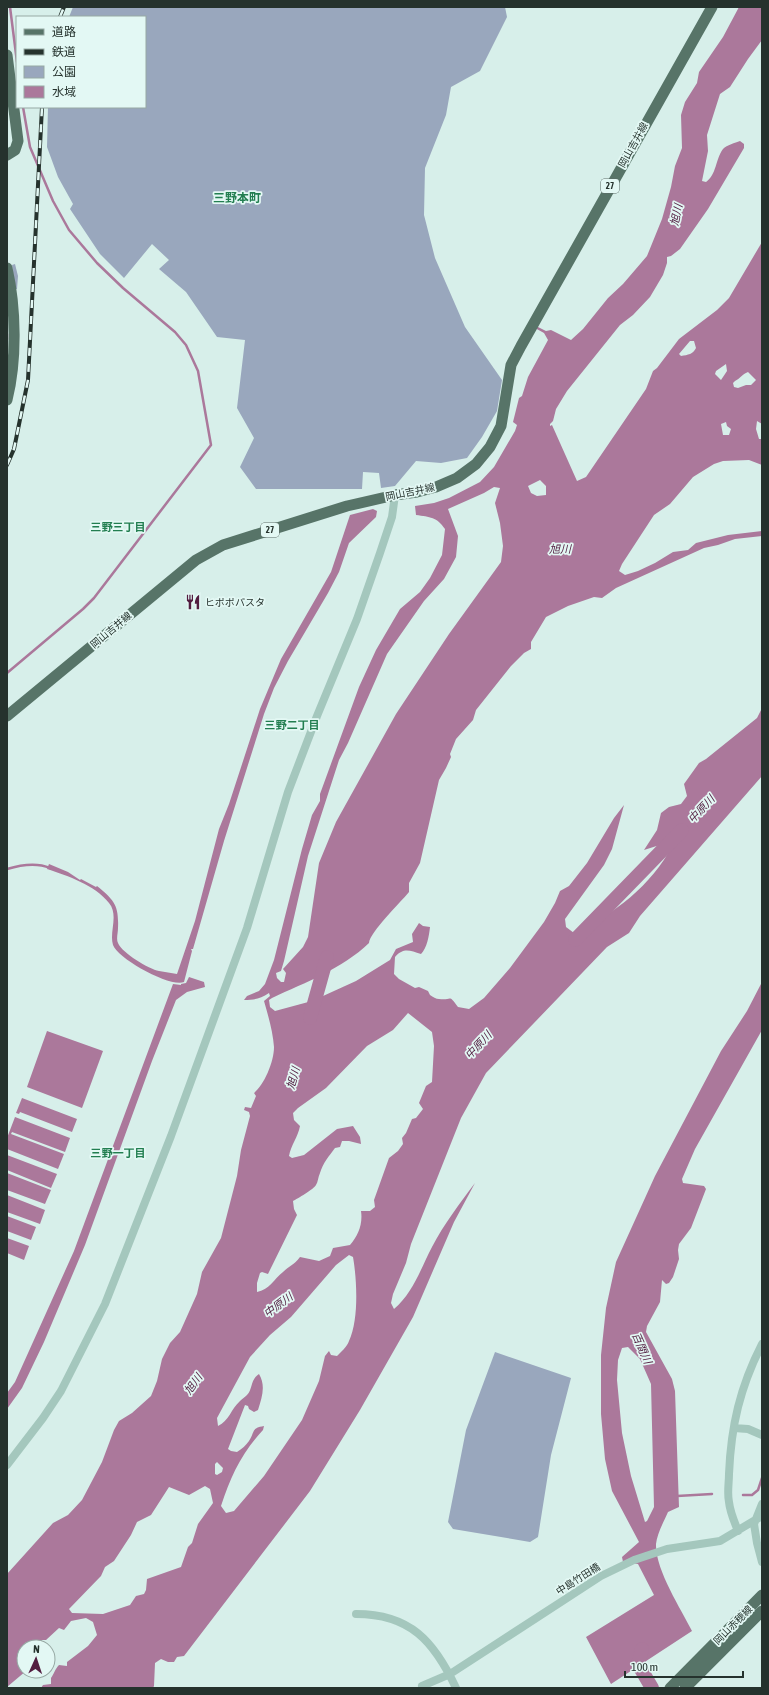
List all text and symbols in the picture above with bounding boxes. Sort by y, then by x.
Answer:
legend [16,16,146,108]
text: 道路 [52,25,76,39]
text: 鉄道 [52,45,76,59]
text: 公園 [52,65,76,79]
text: 水域 [52,85,76,99]
street label: 岡山吉井線 [616,120,650,170]
road number: 27 [601,179,619,193]
district label: 三野本町 [213,191,261,205]
water label: 旭川 [668,202,684,227]
street label: 岡山吉井線 [384,481,436,503]
district label: 三野三丁目 [91,521,146,533]
road number: 27 [261,523,279,537]
water label: 旭川 [549,543,572,555]
restaurant icon: ヒポポパスタ [184,593,202,611]
place label: ヒポポパスタ [205,597,265,608]
street label: 岡山吉井線 [88,610,134,650]
district label: 三野二丁目 [265,719,320,731]
water label: 中原川 [685,792,717,825]
water label: 中原川 [462,1028,494,1061]
water label: 旭川 [284,1065,302,1090]
district label: 三野一丁目 [91,1147,146,1159]
water label: 中原川 [261,1290,296,1320]
water label: 百間川 [630,1330,655,1366]
water label: 旭川 [182,1371,205,1396]
street label: 中島竹田橋 [554,1561,602,1597]
street label: 岡山赤穂線 [711,1603,755,1647]
north arrow [16,1639,56,1679]
text: N [33,1643,40,1655]
scale bar [625,1653,743,1679]
text: 100 m [631,1660,658,1674]

